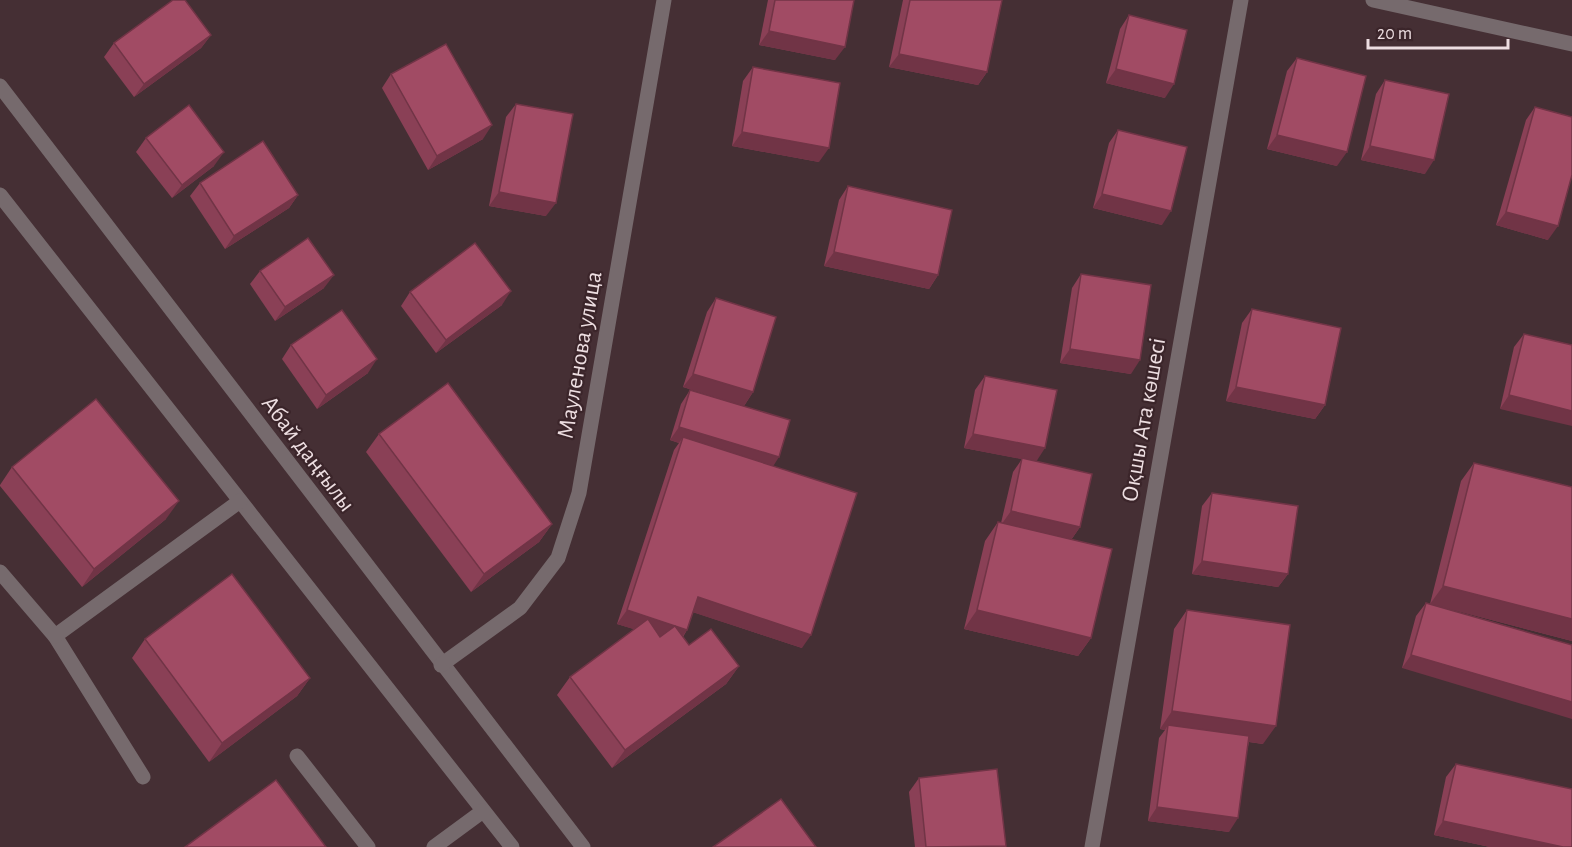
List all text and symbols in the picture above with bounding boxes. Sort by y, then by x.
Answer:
scale bar [1368,12,1508,50]
text: 20 m [1377,25,1412,43]
street label: Мауленова улица [553,269,607,441]
street label: Оқшы Ата көшесі [1118,336,1170,504]
street label: Абай даңғылы [257,392,359,516]

